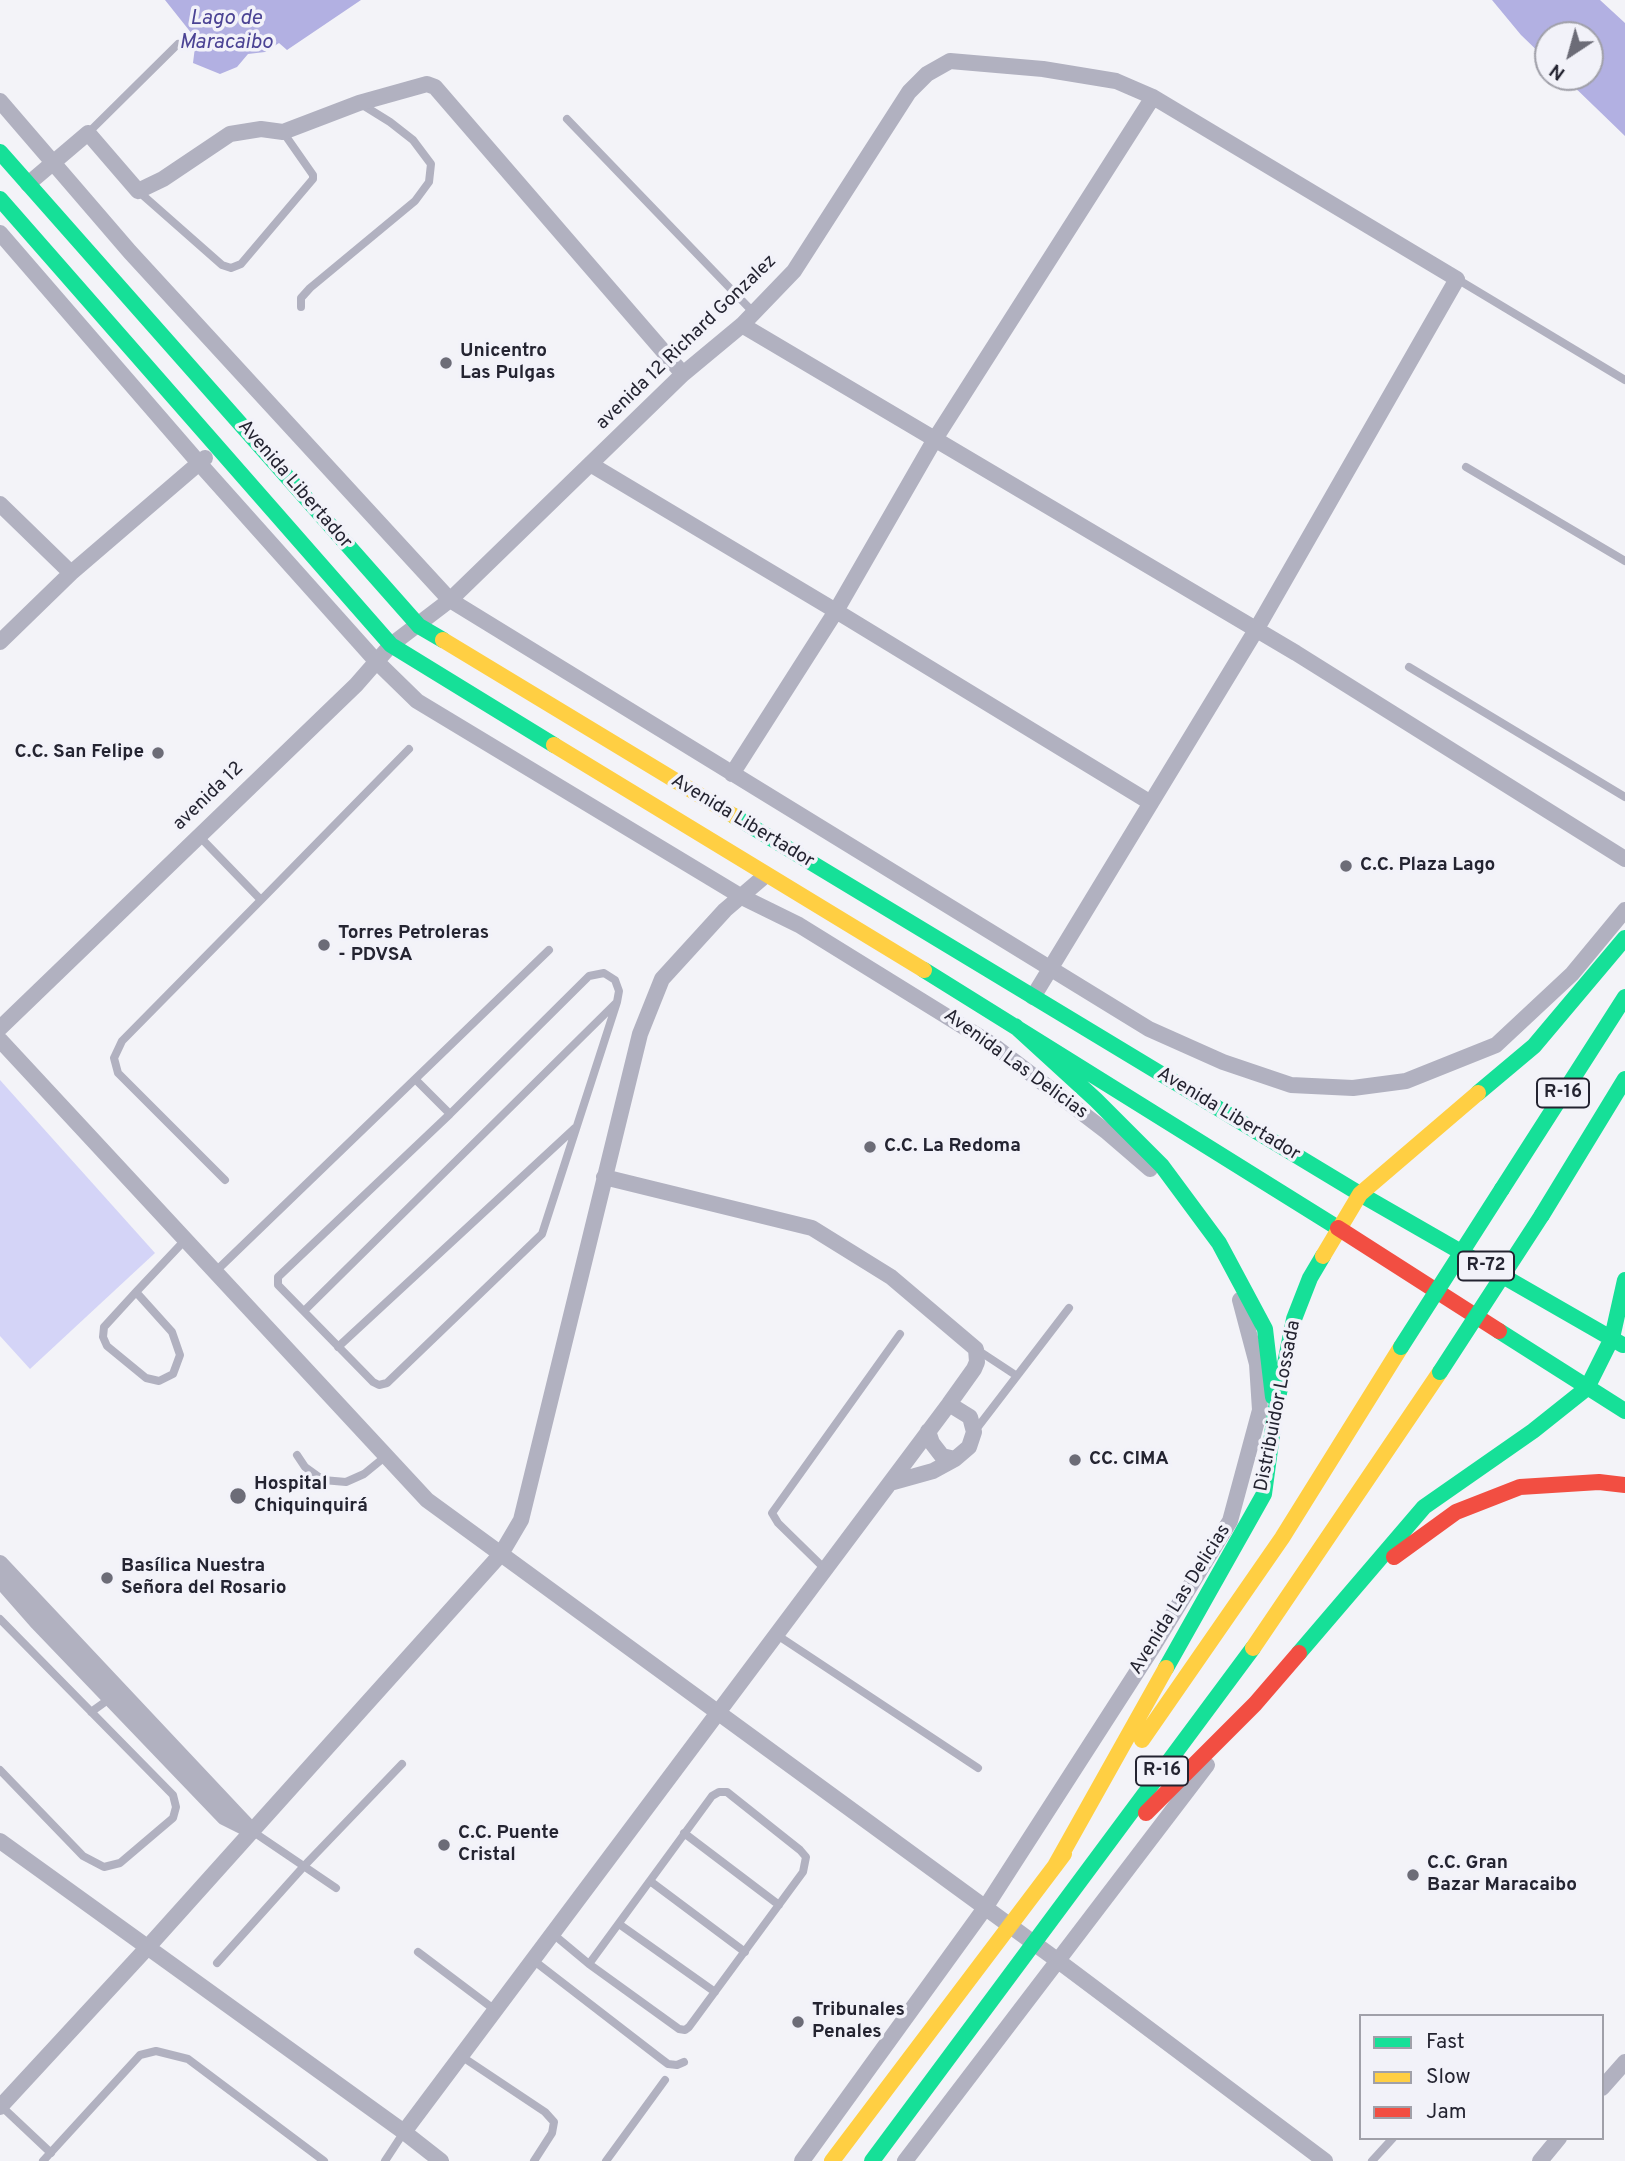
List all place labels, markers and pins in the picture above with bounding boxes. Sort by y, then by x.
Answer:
place label: Unicentro Las Pulgas [460,341,555,385]
marker: Unicentro Las Pulgas [438,355,454,371]
place label: C.C. San Felipe [15,742,144,764]
marker: C.C. San Felipe [150,745,166,761]
place label: C.C. Plaza Lago [1360,855,1495,877]
marker: C.C. Plaza Lago [1338,858,1354,874]
place label: Torres Petroleras - PDVSA [338,923,489,967]
marker: Torres Petroleras - PDVSA [316,937,332,953]
place label: C.C. La Redoma [884,1136,1021,1158]
marker: C.C. La Redoma [862,1139,878,1155]
place label: CC. CIMA [1089,1449,1169,1471]
marker: CC. CIMA [1067,1452,1083,1468]
place label: Hospital Chiquinquirá [254,1474,368,1518]
marker: Hospital Chiquinquirá [228,1486,248,1506]
place label: Basílica Nuestra Señora del Rosario [121,1556,287,1600]
marker: Basílica Nuestra Señora del Rosario [99,1570,115,1586]
place label: C.C. Puente Cristal [458,1823,559,1867]
marker: C.C. Puente Cristal [436,1837,452,1853]
place label: C.C. Gran Bazar Maracaibo [1427,1853,1577,1897]
marker: C.C. Gran Bazar Maracaibo [1405,1867,1421,1883]
place label: Tribunales Penales [812,2000,905,2044]
marker: Tribunales Penales [790,2014,806,2030]

